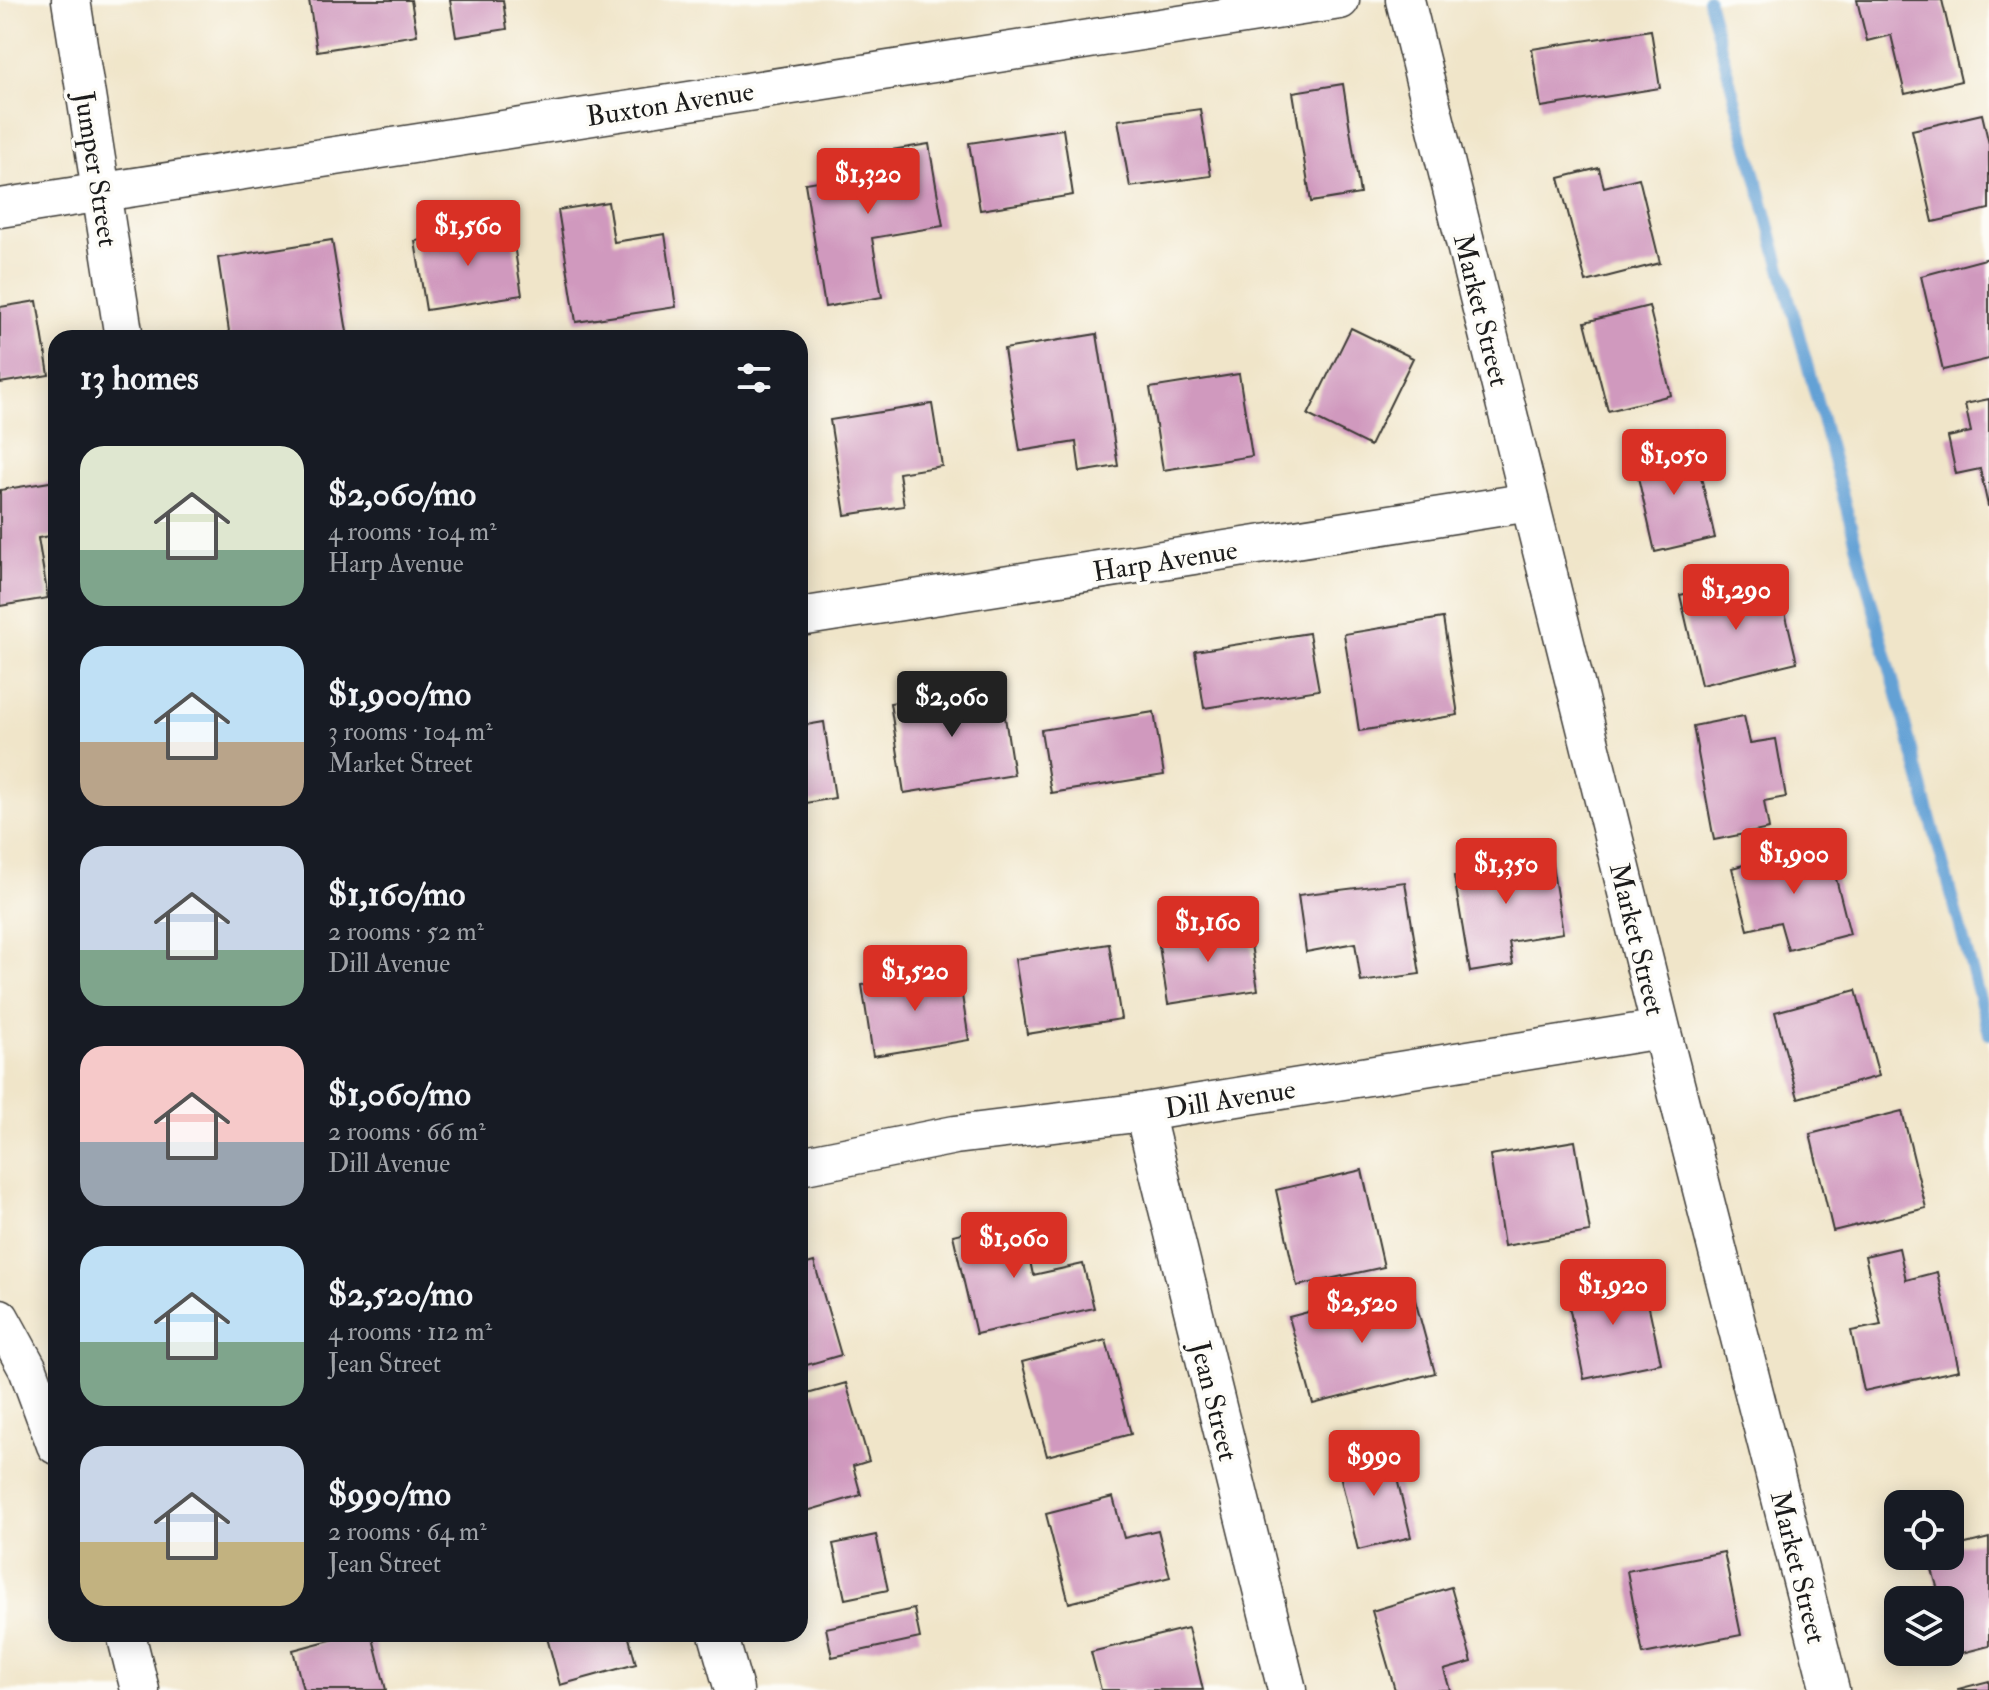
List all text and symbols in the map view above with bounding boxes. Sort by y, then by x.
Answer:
street label: Buxton Avenue [584,74,757,135]
street label: Jumper Street [66,88,125,249]
pin: $1,320 [803,148,933,216]
text: $1,320 [835,158,901,190]
pin: $1,560 [403,200,533,268]
text: $1,560 [434,210,502,242]
street label: Market Street [1445,230,1516,390]
icon: filters [732,356,776,400]
text: 13 homes [80,357,199,400]
pin: $1,050 [1609,429,1739,497]
text: $1,050 [1640,439,1708,471]
text: $2,060/mo [328,473,476,516]
icon: home [144,478,240,574]
text: 4 rooms · 104 m² [328,516,497,548]
street label: Harp Avenue [1090,533,1240,590]
text: Harp Avenue [328,548,464,580]
pin: $1,290 [1671,564,1801,632]
text: $1,290 [1701,574,1771,606]
pin: $2,060 [887,671,1017,739]
text: $1,900/mo [328,673,471,716]
icon: home [144,678,240,774]
text: $2,060 [915,681,989,713]
text: 3 rooms · 104 m² [328,716,493,748]
text: Market Street [328,748,473,780]
pin: $1,900 [1729,828,1859,896]
pin: $1,350 [1441,838,1571,906]
text: $1,900 [1759,838,1829,870]
text: $1,350 [1474,848,1538,880]
street label: Market Street [1601,859,1672,1019]
text: $1,160/mo [328,873,465,916]
icon: home [144,878,240,974]
pin: $1,160 [1143,896,1273,964]
text: $1,160 [1175,906,1241,938]
text: 2 rooms · 52 m² [328,916,484,948]
pin: $1,520 [850,945,980,1013]
text: Dill Avenue [328,948,450,980]
text: $1,520 [881,955,949,987]
street label: Dill Avenue [1163,1072,1298,1127]
text: $1,060/mo [328,1073,471,1116]
icon: home [144,1078,240,1174]
text: 2 rooms · 66 m² [328,1116,486,1148]
text: Dill Avenue [328,1148,450,1180]
pin: $1,060 [949,1212,1079,1280]
text: $1,060 [979,1222,1049,1254]
pin: $1,920 [1548,1259,1678,1327]
text: $1,920 [1578,1269,1648,1301]
text: $2,520/mo [328,1273,473,1316]
pin: $2,520 [1297,1277,1427,1345]
icon: home [144,1278,240,1374]
text: $2,520 [1326,1287,1398,1319]
text: 4 rooms · 112 m² [328,1316,492,1348]
street label: Jean Street [1182,1337,1245,1465]
text: Jean Street [328,1348,441,1380]
pin: $990 [1327,1430,1421,1498]
text: $990 [1347,1440,1401,1472]
text: $990/mo [328,1473,451,1516]
icon: home [144,1478,240,1574]
street label: Market Street [1762,1487,1833,1647]
map controls [1884,1490,1964,1666]
button: locate [1884,1490,1964,1570]
text: 2 rooms · 64 m² [328,1516,487,1548]
text: Jean Street [328,1548,441,1580]
button: layers [1884,1586,1964,1666]

